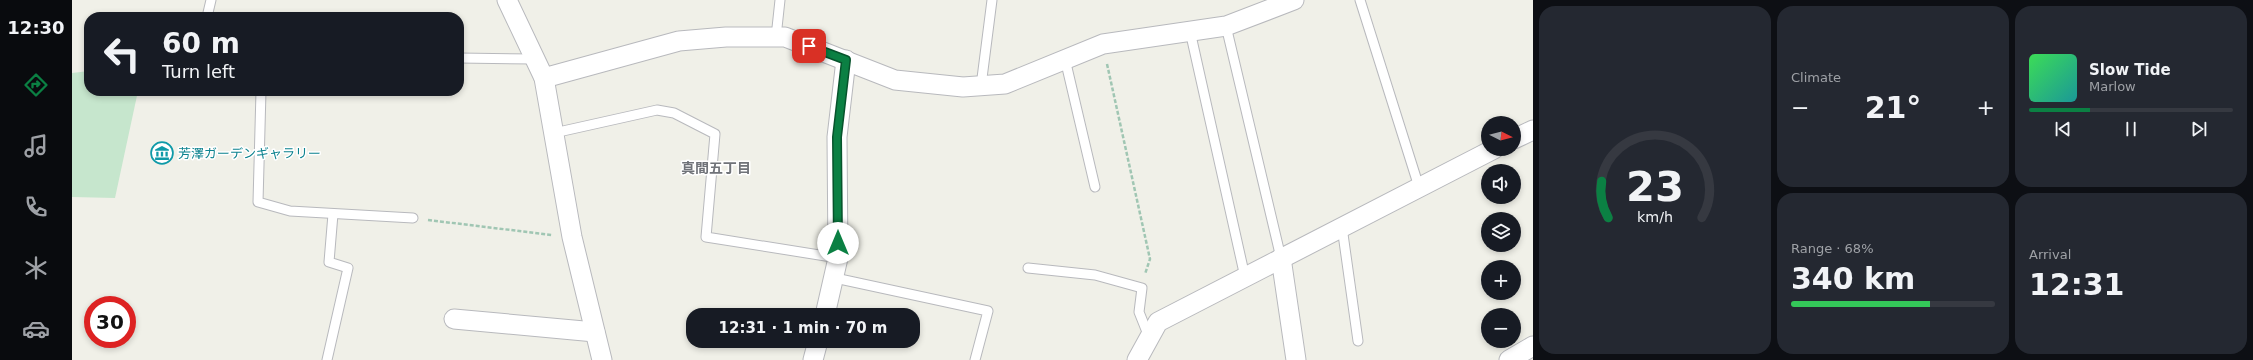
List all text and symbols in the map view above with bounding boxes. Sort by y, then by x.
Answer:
text: 12:30 [7,17,65,38]
text: 60 m [162,27,240,60]
icon: left [96,28,148,80]
pin [792,29,826,63]
icon: arrive [798,35,820,57]
text: Turn left [162,61,235,82]
text: Slow Tide [2089,61,2171,79]
text: Climate [1791,70,1841,85]
icon: directions [22,71,50,99]
text: Marlow [2089,79,2136,94]
text: 21° [1865,90,1921,125]
text: − [1791,95,1809,120]
text: + [1977,95,1995,120]
north arrow [1481,116,1521,156]
map controls [1481,116,1521,348]
icon: previous [2052,118,2074,140]
icon: pause [2120,118,2142,140]
icon: next [2188,118,2210,140]
icon: music [22,132,50,160]
museum icon: 芳澤ガーデンギャラリー [149,140,175,166]
place label: 芳澤ガーデンギャラリー [178,146,321,161]
district label: 真間五丁目 [681,160,751,176]
text: 23 [1626,162,1684,211]
button: sound [1481,164,1521,204]
icon: phone [22,193,50,221]
text: km/h [1637,209,1673,225]
button: layers [1481,212,1521,252]
position arrow [817,222,859,264]
text: Range · 68% [1791,241,1874,256]
text: Arrival [2029,247,2071,262]
icon: climate [22,254,50,282]
button: + [1481,260,1521,300]
text: 340 km [1791,261,1915,296]
text: 12:31 [2029,267,2125,302]
speed limit sign: 30 [84,296,136,348]
button: − [1481,308,1521,348]
icon: car [22,315,50,343]
text: 12:31 · 1 min · 70 m [719,319,887,337]

